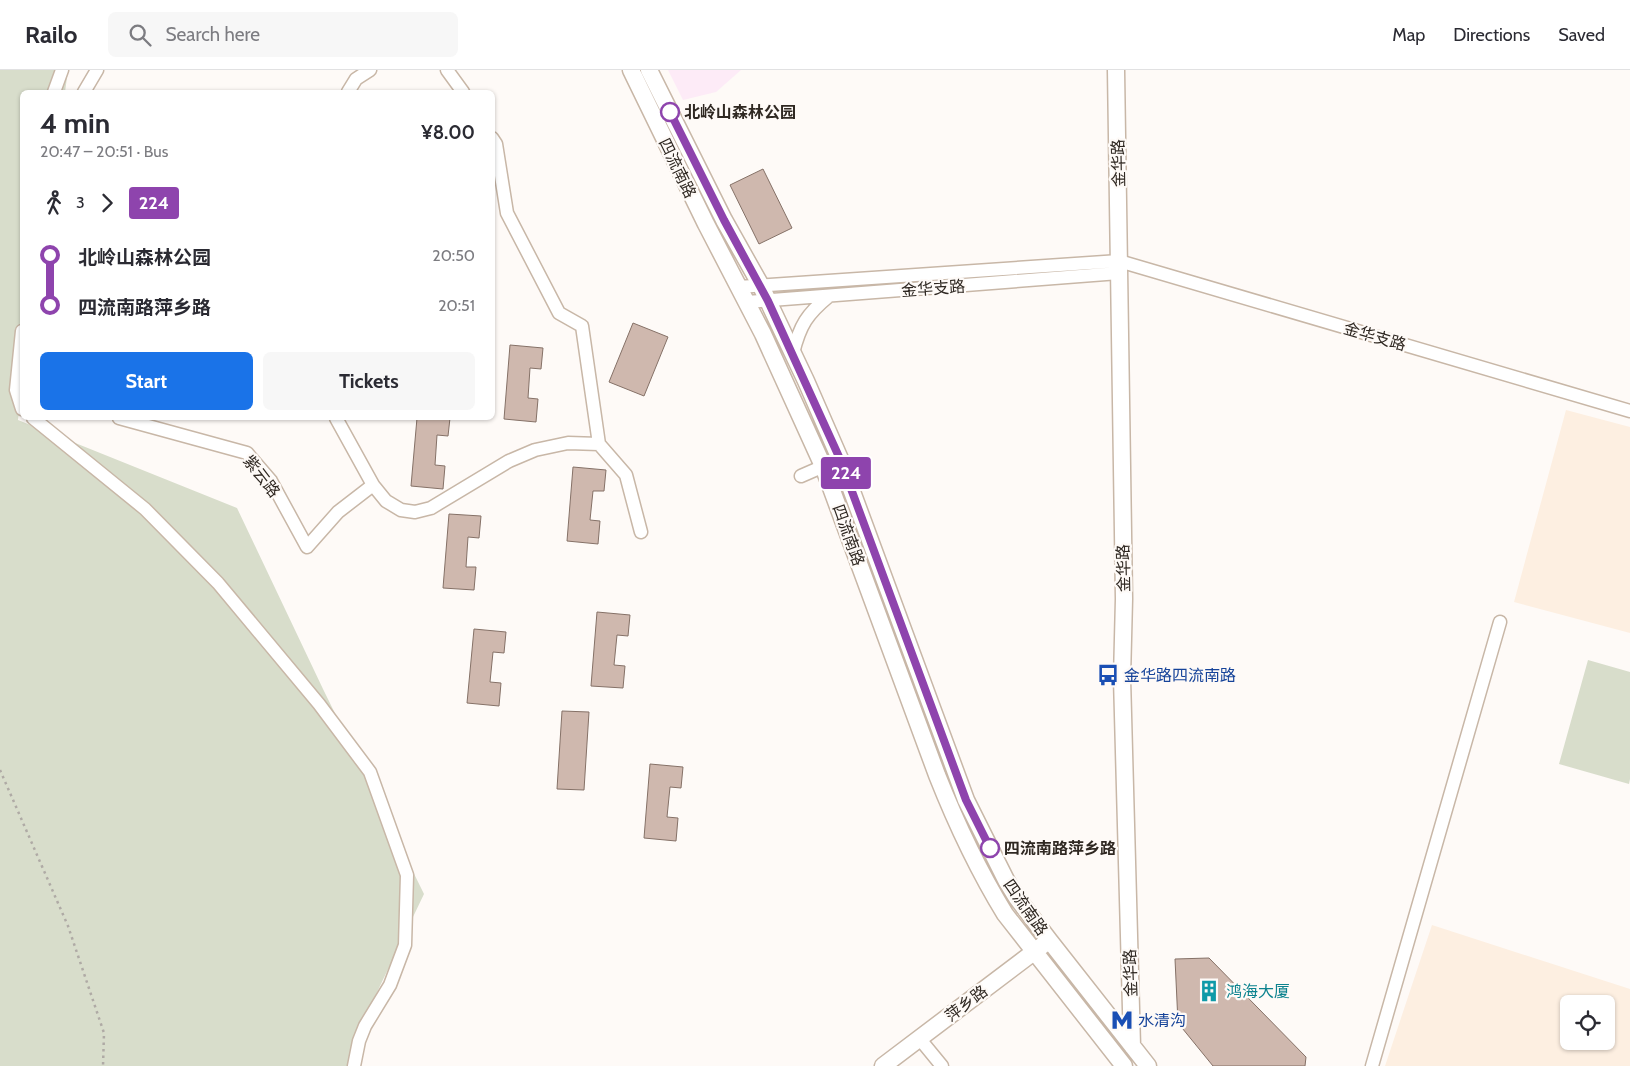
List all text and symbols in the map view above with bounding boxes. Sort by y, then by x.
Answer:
search box [108,12,458,57]
text: Railo [25,20,78,49]
icon: search [126,21,154,49]
text: Search here [166,23,260,46]
text: Map [1392,24,1425,46]
text: Directions [1453,24,1530,46]
text: Saved [1558,24,1605,46]
marker: 北岭山森林公园 [660,102,680,122]
place label: 北岭山森林公园 [684,103,796,122]
text: 4 min [40,106,110,140]
text: ¥8.00 [421,121,475,144]
street label: 四流南路 [655,135,700,201]
street label: 金华路 [1109,139,1128,187]
text: 20:47 – 20:51 · Bus [40,142,168,161]
icon: walk [40,189,68,217]
icon: forward [93,189,121,217]
text: 224 [139,192,169,214]
text: 3 [76,193,85,212]
text: 北岭山森林公园 [78,246,211,269]
text: 20:50 [432,246,475,265]
street label: 金华支路 [900,277,966,300]
text: 四流南路萍乡路 [78,296,211,319]
text: 20:51 [438,296,475,315]
street label: 金华支路 [1341,319,1408,354]
button: Start [40,352,253,410]
button: Tickets [263,352,475,410]
street label: 紫云路 [239,452,284,501]
line badge: 224 [817,457,875,489]
text: 224 [831,462,861,484]
street label: 四流南路 [829,502,868,568]
street label: 金华路 [1114,544,1133,592]
bus stop icon: 金华路四流南路 [1095,662,1121,688]
place label: 金华路四流南路 [1124,666,1236,685]
marker: 四流南路萍乡路 [980,838,1000,858]
place label: 四流南路萍乡路 [1004,839,1116,858]
street label: 四流南路 [999,876,1052,939]
street label: 金华路 [1120,949,1141,997]
building icon: 鸿海大厦 [1196,978,1222,1004]
street label: 萍乡路 [941,981,991,1025]
place label: 鸿海大厦 [1226,982,1290,1001]
map controls [1560,995,1615,1050]
button: locate [1560,995,1615,1050]
metro station icon: 水清沟 [1109,1007,1135,1033]
place label: 水清沟 [1138,1011,1186,1030]

